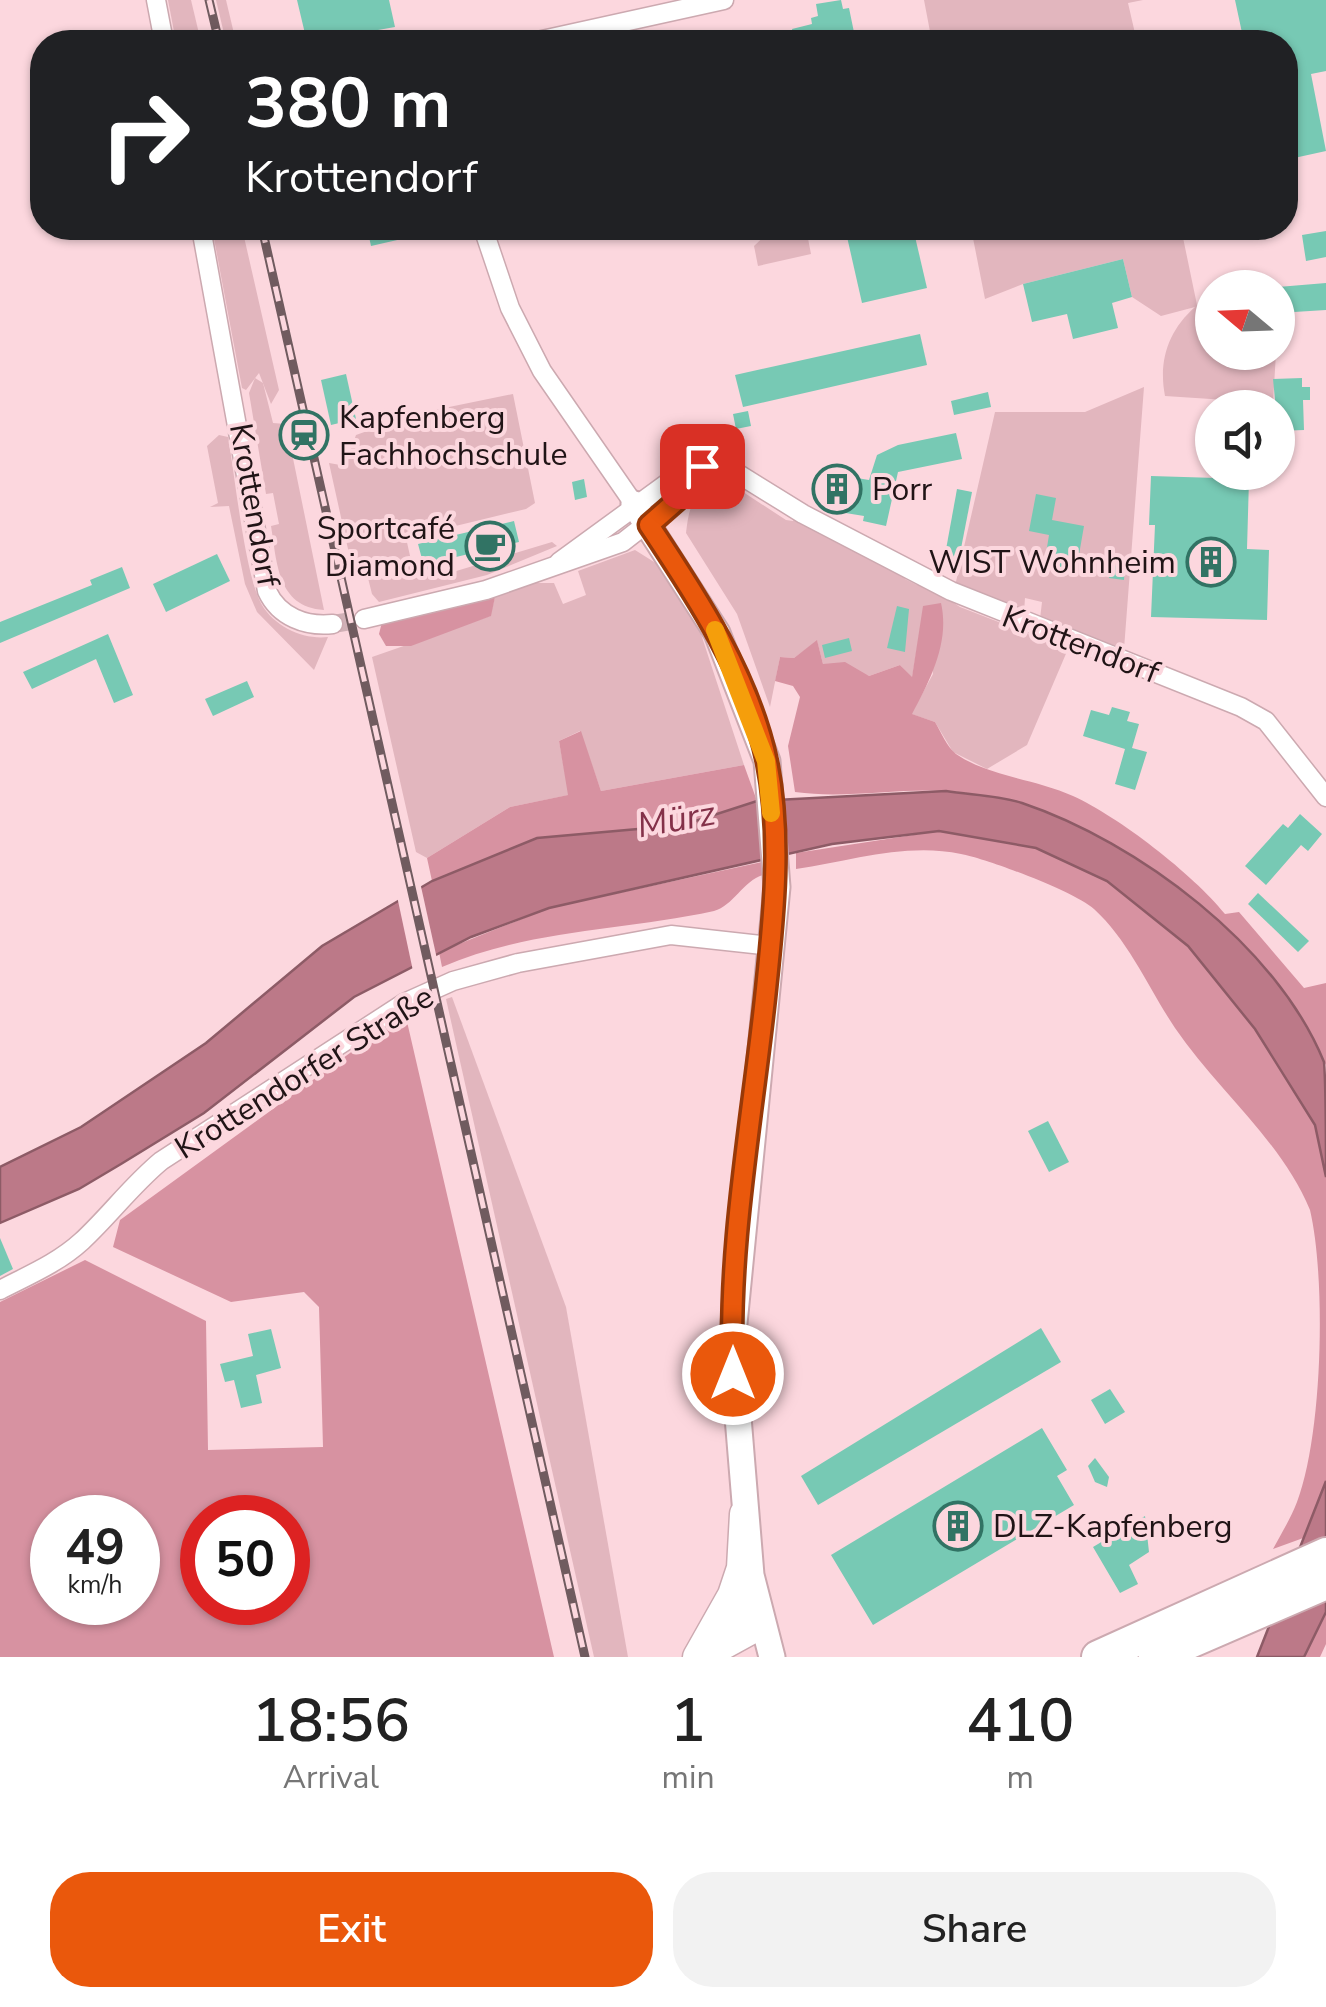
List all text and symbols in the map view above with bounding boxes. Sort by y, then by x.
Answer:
text: 380 m [245,56,451,152]
icon: right [80,70,210,200]
text: Krottendorf [245,147,477,208]
north arrow [1195,270,1295,370]
map controls [1195,270,1295,490]
button: sound [1195,390,1295,490]
place label: Kapfenberg Fachhochschule [339,396,567,476]
station icon: Kapfenberg Fachhochschule [278,409,330,461]
street label: Krottendorf [219,420,290,592]
pin [660,424,745,509]
icon: arrive [675,439,730,494]
building icon: Porr [811,463,863,515]
place label: Porr [872,468,933,511]
place label: Sportcafé Diamond [317,507,455,587]
cafe icon: Sportcafé Diamond [464,520,516,572]
building icon: WIST Wohnheim [1185,536,1237,588]
place label: WIST Wohnheim [928,541,1176,584]
street label: Krottendorf [996,595,1167,695]
water label: Mürz [633,789,720,849]
street label: Krottendorfer Straße [167,975,442,1169]
position arrow [681,1322,785,1426]
speed limit sign: 50 [180,1495,310,1625]
building icon: DLZ-Kapfenberg [932,1500,984,1552]
place label: DLZ-Kapfenberg [993,1505,1232,1548]
text: 49 [65,1513,125,1582]
text: km/h [67,1568,123,1602]
text: 18:56 [252,1680,410,1762]
text: 1 [670,1680,706,1762]
text: 410 [966,1680,1074,1762]
text: Arrival [283,1756,379,1799]
text: min [662,1756,715,1799]
text: m [1007,1756,1034,1799]
button: Exit [50,1872,653,1987]
button: Share [673,1872,1276,1987]

